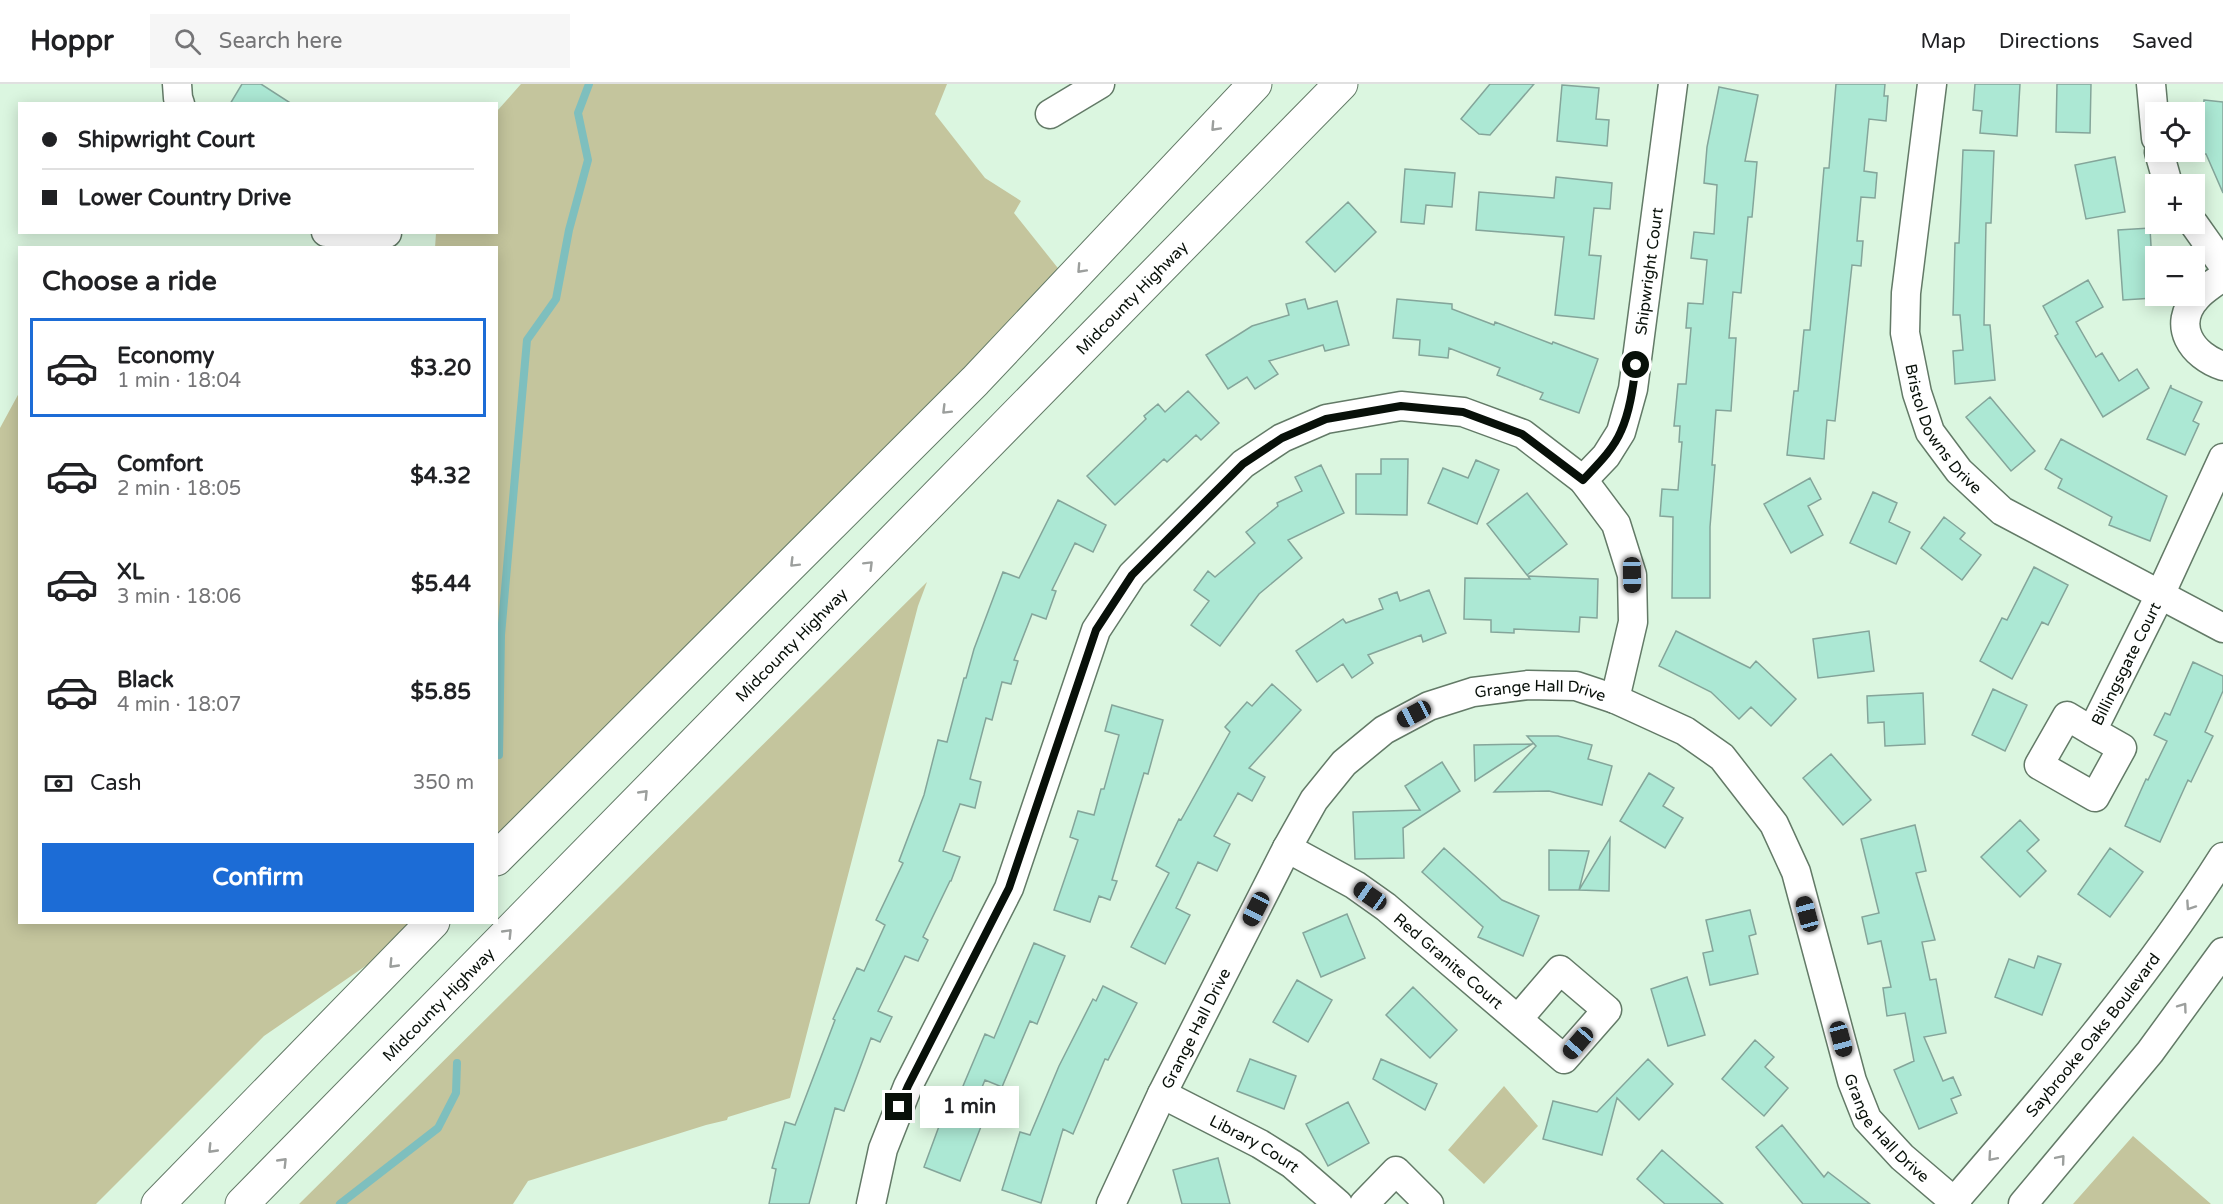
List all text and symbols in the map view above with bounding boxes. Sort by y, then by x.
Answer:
search box [150,14,570,68]
text: Hoppr [30,24,114,58]
icon: search [171,25,204,58]
text: Search here [219,28,343,54]
text: Map [1920,29,1966,54]
text: Directions [1999,29,2099,54]
text: Saved [2132,29,2193,54]
map controls [2145,102,2205,306]
button: locate [2145,102,2205,162]
one-way arrow [1211,119,1222,130]
text: Shipwright Court [78,127,255,153]
button: + [2145,174,2205,234]
text: Lower Country Drive [78,185,291,211]
street label: Shipwright Court [1631,206,1668,337]
street label: Midcounty Highway [1072,237,1193,359]
button: − [2145,246,2205,306]
one-way arrow [1078,262,1089,273]
text: Choose a ride [42,265,217,298]
icon: car [45,341,99,395]
text: Economy [117,343,214,369]
route start [1622,351,1649,378]
text: $3.20 [410,355,471,381]
street label: Bristol Downs Drive [1900,362,1986,498]
text: 1 min · 18:04 [117,369,241,393]
one-way arrow [943,402,954,413]
icon: car [45,449,99,503]
text: Comfort [117,451,203,477]
text: $4.32 [410,463,471,489]
text: 2 min · 18:05 [117,477,241,501]
one-way arrow [790,555,801,566]
icon: car [45,557,99,611]
car [1623,557,1641,593]
text: XL [117,559,144,585]
one-way arrow [862,562,873,573]
text: $5.44 [411,571,471,597]
street label: Midcounty Highway [732,584,852,706]
text: 3 min · 18:06 [117,585,241,609]
street label: Billingsgate Court [2087,599,2166,729]
icon: car [45,665,99,719]
text: Black [117,667,174,693]
street label: Grange Hall Drive [1473,676,1608,706]
text: $5.85 [411,679,471,705]
text: 4 min · 18:07 [117,693,241,717]
car [1394,698,1434,730]
icon: cash [42,767,75,800]
text: Cash [90,770,142,796]
text: 350 m [413,771,474,795]
one-way arrow [637,790,648,800]
button: Confirm [42,843,474,912]
car [1350,878,1390,914]
car [1240,889,1272,929]
car [1794,894,1820,934]
one-way arrow [2186,899,2197,910]
street label: Red Granite Court [1389,909,1507,1014]
one-way arrow [500,930,511,941]
street label: Midcounty Highway [379,944,499,1066]
street label: Saybrooke Oaks Boulevard [2022,950,2165,1121]
one-way arrow [389,957,400,968]
street label: Grange Hall Drive [1157,965,1235,1093]
one-way arrow [2176,1003,2187,1014]
car [1828,1019,1854,1059]
car [1559,1024,1597,1062]
street label: Grange Hall Drive [1840,1072,1933,1187]
callout: 1 min [920,1086,1019,1128]
route end [885,1093,912,1120]
text: 1 min [943,1095,996,1119]
street label: Library Court [1206,1111,1303,1177]
one-way arrow [208,1142,219,1152]
one-way arrow [1988,1150,1999,1161]
one-way arrow [2054,1155,2065,1166]
one-way arrow [275,1159,286,1170]

